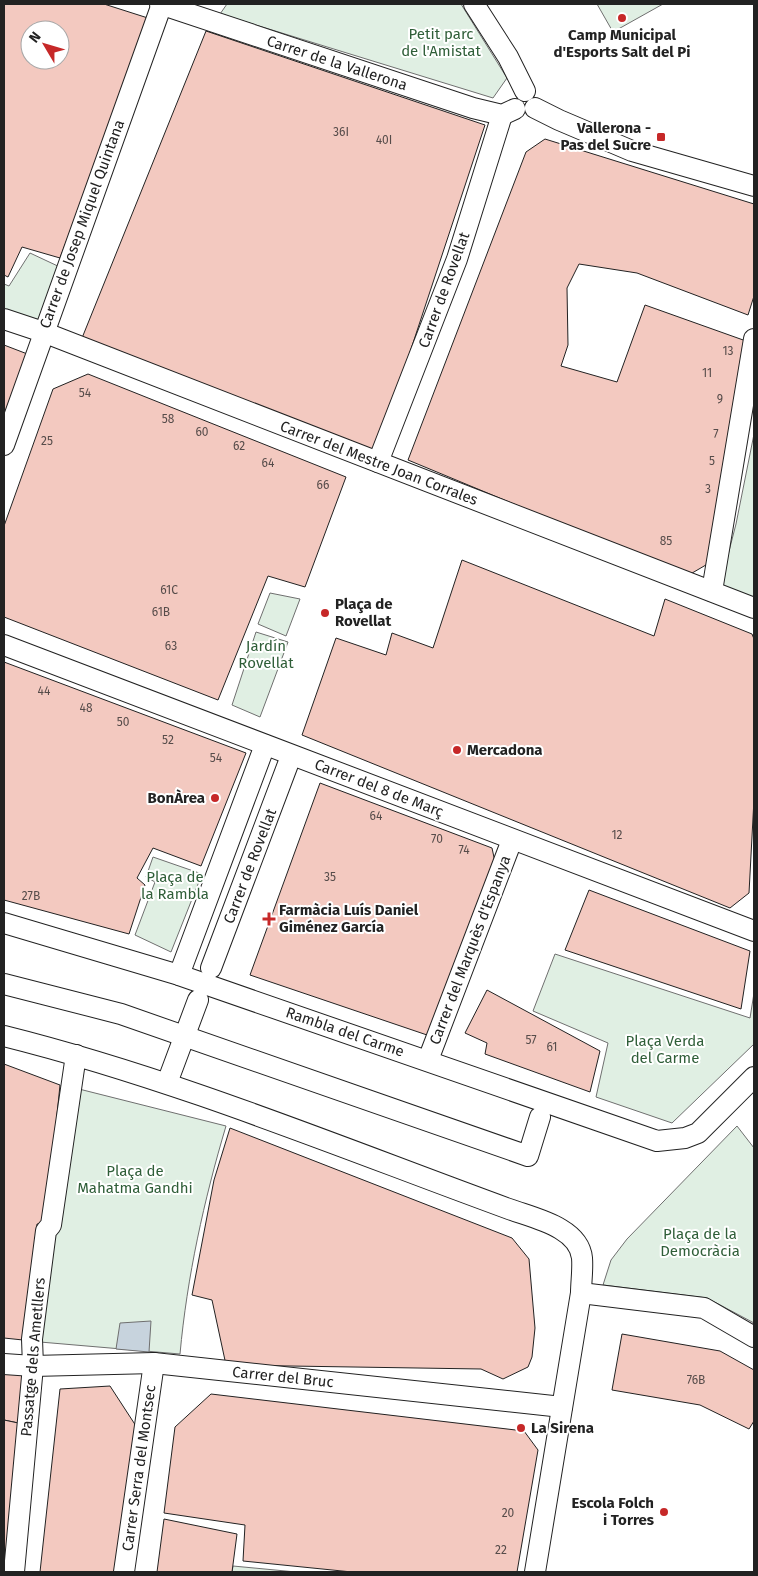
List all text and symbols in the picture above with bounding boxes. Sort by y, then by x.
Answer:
marker: Camp Municipal d'Esports Salt del Pi [616,12,628,24]
north arrow [20,20,70,70]
park label: Petit parc de l'Amistat [401,25,481,60]
place label: Camp Municipal d'Esports Salt del Pi [554,26,690,61]
text: N [26,28,45,46]
street label: Carrer de la Vallerona [264,32,410,94]
street label: Carrer de Josep Miquel Quintana [36,117,128,331]
place label: Vallerona - Pas del Sucre [560,119,651,154]
house number: 36I [333,125,349,139]
marker: Vallerona - Pas del Sucre [655,131,667,143]
house number: 40I [376,133,392,147]
street label: Carrer de Rovellat [415,229,474,350]
house number: 13 [722,344,734,358]
house number: 11 [702,366,712,380]
house number: 54 [79,386,92,400]
house number: 9 [717,392,723,406]
house number: 58 [162,412,175,426]
street label: Carrer del Mestre Joan Corrales [278,417,480,509]
house number: 60 [195,425,209,439]
house number: 7 [713,427,719,441]
house number: 25 [41,434,53,448]
house number: 62 [233,439,245,453]
house number: 5 [709,454,715,468]
house number: 64 [262,456,275,470]
house number: 66 [317,478,329,492]
house number: 3 [705,482,711,496]
house number: 85 [660,534,672,548]
house number: 61C [160,583,178,597]
place label: Plaça de Rovellat [335,595,393,630]
house number: 61B [152,605,170,619]
marker: Plaça de Rovellat [319,607,331,619]
park label: Jardín Rovellat [238,637,294,672]
house number: 63 [165,639,177,653]
house number: 44 [38,684,51,698]
house number: 48 [80,701,93,715]
house number: 50 [117,715,130,729]
house number: 52 [162,733,174,747]
place label: Mercadona [467,741,543,759]
marker: Mercadona [451,744,463,756]
house number: 54 [210,751,223,765]
street label: Carrer del 8 de Març [312,755,446,821]
place label: BonÀrea [148,789,205,807]
marker: BonÀrea [209,792,221,804]
street label: Carrer de Rovellat [220,805,280,926]
house number: 64 [370,809,383,823]
house number: 12 [611,828,623,842]
house number: 70 [431,832,443,846]
house number: 74 [458,843,470,857]
street label: Carrer del Marquès d'Espanya [426,853,514,1047]
park label: Plaça de la Rambla [141,868,209,903]
house number: 35 [324,870,336,884]
house number: 27B [22,889,40,903]
place label: Farmàcia Luís Daniel Giménez García [279,901,419,936]
marker: Farmàcia Luís Daniel Giménez García [263,913,275,925]
street label: Rambla del Carme [283,1003,407,1061]
park label: Plaça Verda del Carme [626,1032,704,1067]
house number: 57 [525,1033,537,1047]
house number: 61 [546,1040,558,1054]
park label: Plaça de Mahatma Gandhi [77,1162,193,1197]
park label: Plaça de la Democràcia [660,1225,740,1260]
street label: Passatge dels Ametllers [17,1277,49,1437]
street label: Carrer del Bruc [231,1363,335,1391]
house number: 76B [687,1373,705,1387]
street label: Carrer Serra del Montsec [118,1384,160,1552]
place label: La Sirena [531,1419,594,1437]
marker: La Sirena [515,1422,527,1434]
place label: Escola Folch i Torres [571,1494,654,1529]
house number: 20 [502,1506,515,1520]
marker: Escola Folch i Torres [658,1506,670,1518]
house number: 22 [495,1543,507,1557]

